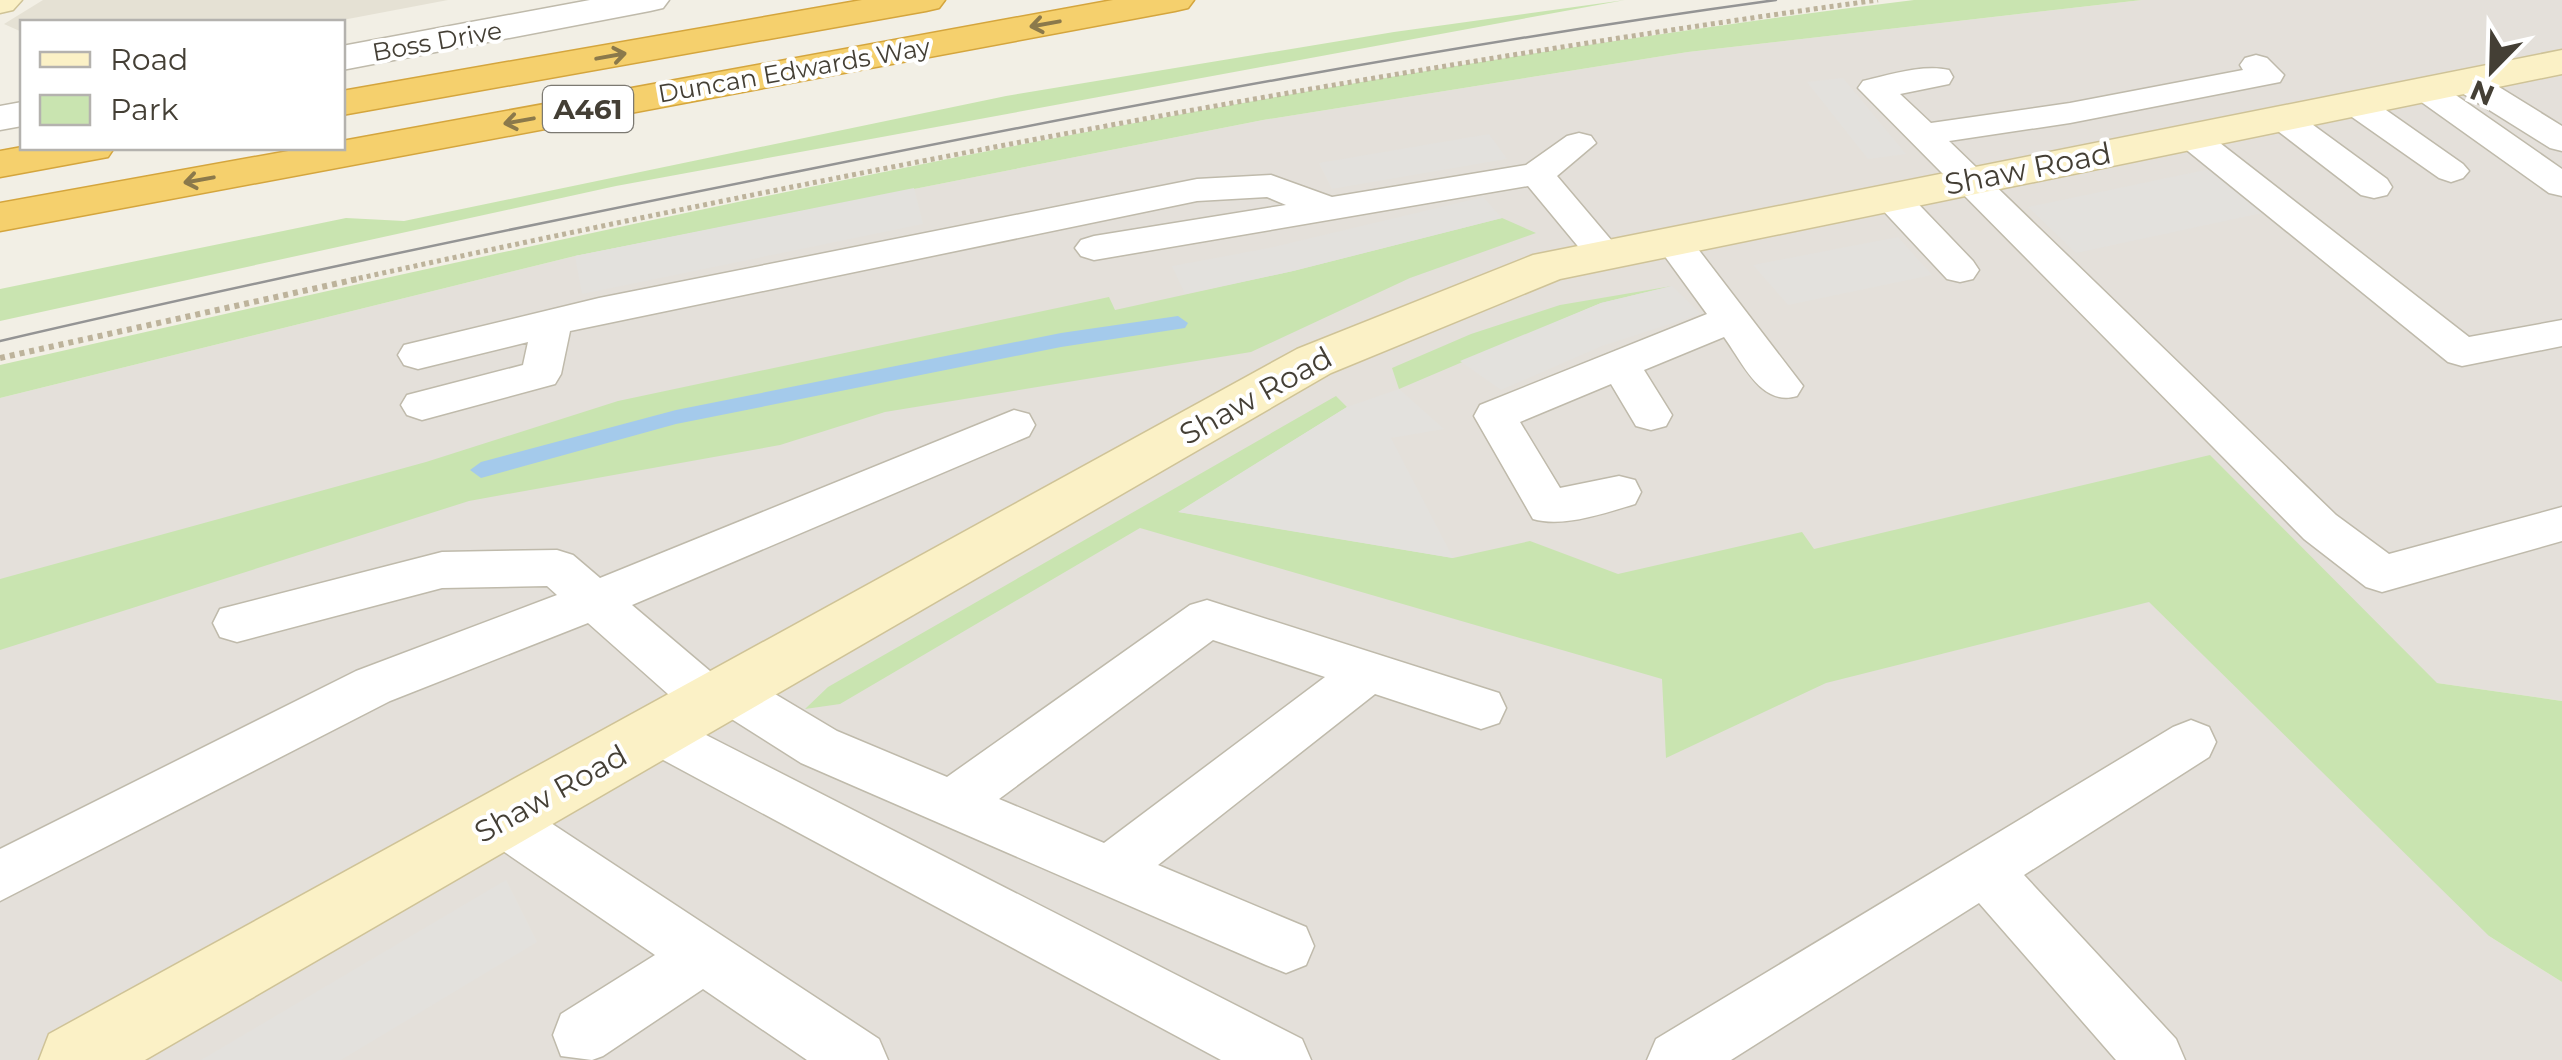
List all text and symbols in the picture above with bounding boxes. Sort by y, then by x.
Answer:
street label: Boss Drive [370,15,504,67]
one-way arrow [1029,15,1062,34]
legend [20,20,345,150]
north arrow [2442,20,2542,120]
street label: Duncan Edwards Way [656,31,933,109]
text: Road [110,41,188,78]
one-way arrow [594,46,627,65]
text: N [2465,73,2499,113]
road number: A461 [543,86,633,132]
text: Park [110,91,179,128]
one-way arrow [503,112,536,131]
street label: Shaw Road [1942,134,2114,203]
one-way arrow [184,172,216,191]
street label: Shaw Road [1173,338,1339,453]
street label: Shaw Road [468,736,634,851]

